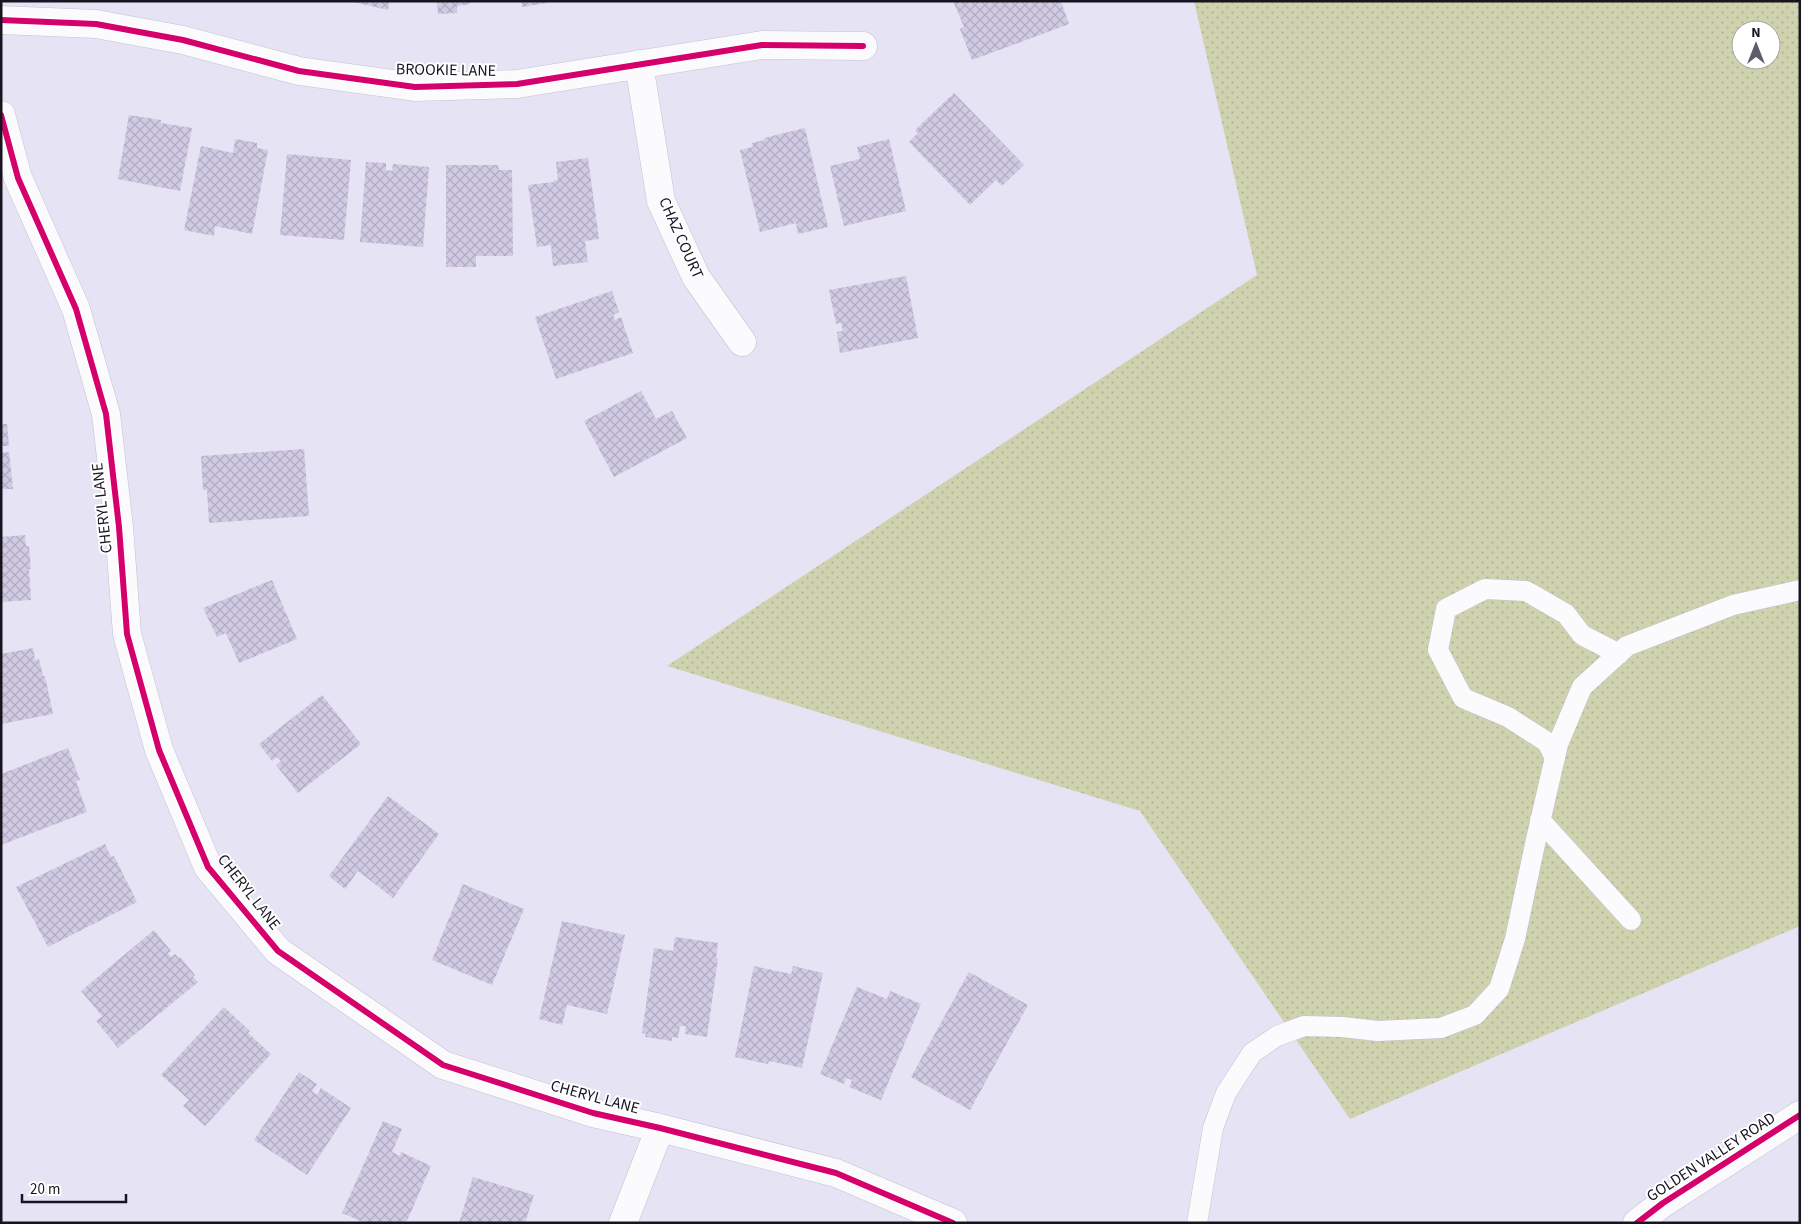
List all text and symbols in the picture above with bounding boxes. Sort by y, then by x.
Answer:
north arrow [1731,20,1781,70]
text: N [1751,23,1761,43]
street label: BROOKIE LANE [396,58,496,82]
street label: CHAZ COURT [653,194,709,283]
street label: CHERYL LANE [86,462,118,554]
street label: CHERYL LANE [212,849,286,935]
street label: CHERYL LANE [548,1075,642,1119]
street label: GOLDEN VALLEY ROAD [1642,1107,1780,1207]
scale bar [22,1172,126,1204]
text: 20 m [30,1179,60,1200]

